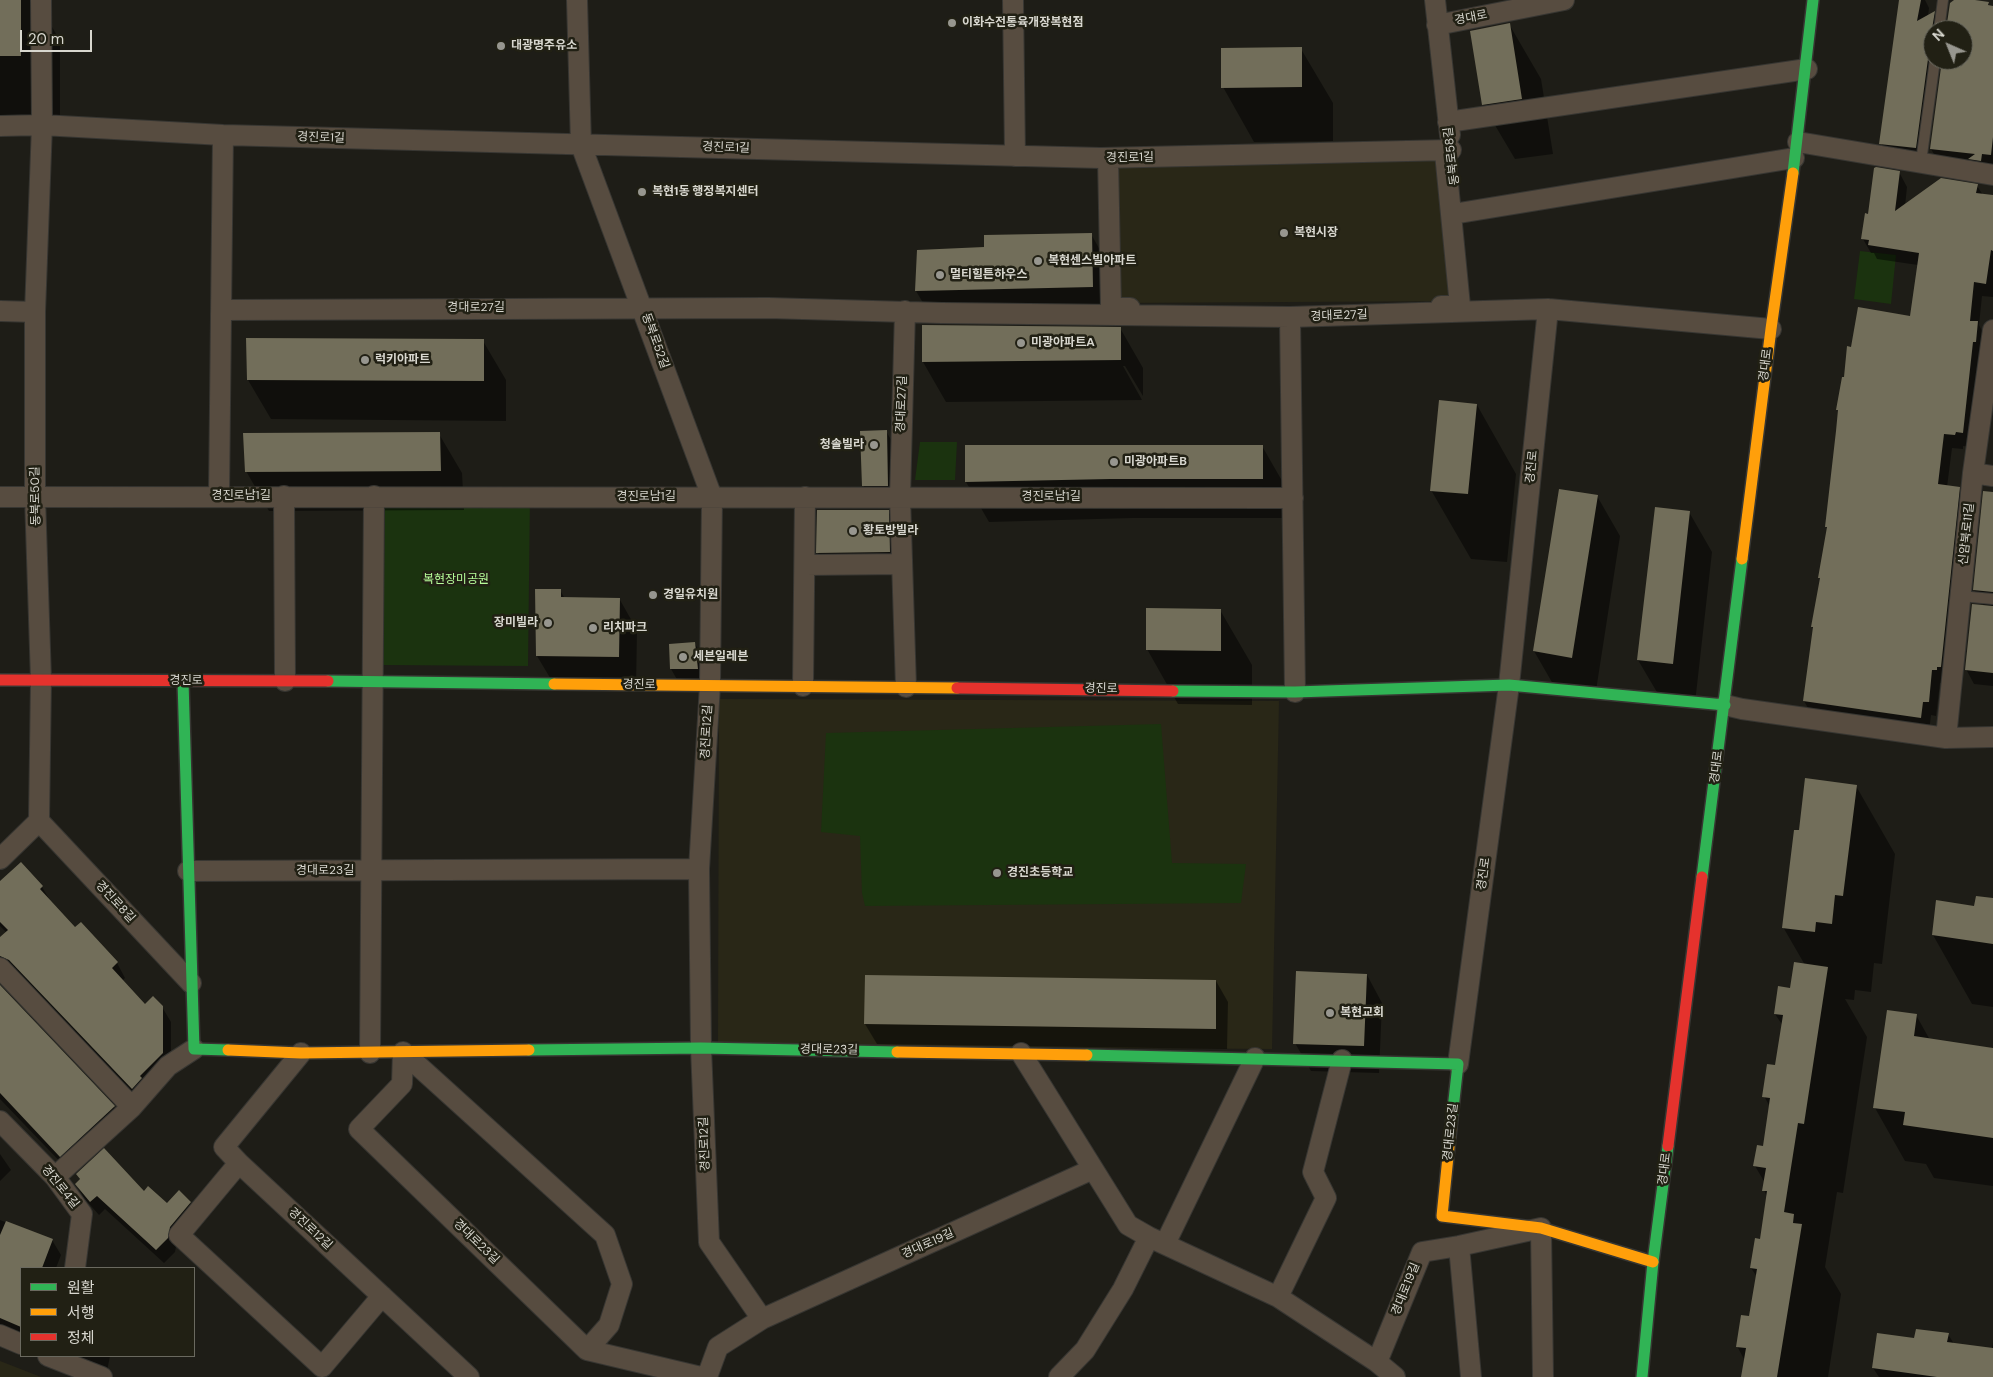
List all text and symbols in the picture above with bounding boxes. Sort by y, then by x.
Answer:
street label: 경대로 [1453,8,1489,28]
place label: 이화수전통육개장복현점 [962,16,1083,30]
marker: 이화수전통육개장복현점 [946,17,958,29]
scale bar [22,20,95,52]
north arrow [1923,20,1973,70]
text: N [1928,25,1948,45]
text: 20 m [28,29,64,49]
place label: 대광명주유소 [511,39,577,53]
marker: 대광명주유소 [495,40,507,52]
street label: 동북로58길 [1441,126,1463,186]
street label: 경진로1길 [297,130,345,146]
street label: 경진로1길 [702,140,750,156]
street label: 경진로1길 [1106,150,1154,166]
place label: 복현1동 행정복지센터 [652,185,759,199]
marker: 복현1동 행정복지센터 [636,186,648,198]
place label: 복현시장 [1294,226,1338,240]
marker: 복현시장 [1278,227,1290,239]
place label: 복현센스빌아파트 [1048,254,1136,268]
marker: 복현센스빌아파트 [1032,255,1044,267]
place label: 멀티힐튼하우스 [950,268,1027,282]
marker: 멀티힐튼하우스 [934,269,946,281]
street label: 경대로27길 [447,301,505,315]
street label: 경대로27길 [1310,308,1368,324]
street label: 동북로52길 [638,311,672,371]
place label: 미광아파트A [1031,336,1095,350]
marker: 미광아파트A [1015,337,1027,349]
street label: 경대로 [1757,348,1775,382]
place label: 럭키아파트 [375,353,430,367]
marker: 럭키아파트 [359,354,371,366]
street label: 경대로27길 [894,375,910,433]
place label: 청솔빌라 [820,438,864,452]
marker: 청솔빌라 [868,439,880,451]
street label: 경진로 [1523,450,1541,484]
place label: 미광아파트B [1124,455,1187,469]
marker: 미광아파트B [1108,456,1120,468]
street label: 동북로50길 [28,466,44,526]
street label: 경진로남1길 [212,489,270,503]
street label: 경진로남1길 [617,490,675,504]
street label: 경진로남1길 [1022,490,1080,504]
street label: 신암북로11길 [1957,502,1977,566]
place label: 황토방빌라 [863,524,918,538]
marker: 황토방빌라 [847,525,859,537]
park label: 복현장미공원 [423,573,489,587]
place label: 경일유치원 [663,588,718,602]
marker: 경일유치원 [647,589,659,601]
place label: 장미빌라 [494,616,538,630]
marker: 장미빌라 [542,617,554,629]
place label: 리치파크 [603,621,647,635]
marker: 리치파크 [587,622,599,634]
place label: 세븐일레븐 [693,650,748,664]
marker: 세븐일레븐 [677,651,689,663]
street label: 경진로 [169,674,203,688]
street label: 경진로 [622,678,656,692]
street label: 경진로 [1084,682,1118,696]
street label: 경진로12길 [698,704,716,760]
street label: 경대로 [1708,750,1726,784]
street label: 경진로 [1475,857,1493,891]
street label: 경대로23길 [296,864,354,878]
place label: 경진초등학교 [1007,866,1073,880]
marker: 경진초등학교 [991,867,1003,879]
street label: 경진로8길 [92,878,138,926]
place label: 복현교회 [1340,1006,1384,1020]
marker: 복현교회 [1324,1007,1336,1019]
street label: 경대로23길 [800,1042,858,1058]
street label: 경대로23길 [1441,1102,1461,1162]
street label: 경진로12길 [697,1116,713,1172]
street label: 경대로 [1656,1152,1674,1186]
street label: 경진로4길 [38,1162,82,1212]
street label: 경진로12길 [285,1205,335,1253]
street label: 경대로23길 [450,1217,502,1267]
street label: 경대로19길 [900,1226,956,1262]
street label: 경대로19길 [1389,1261,1423,1317]
legend [20,1267,195,1357]
text: 원활 [67,1278,95,1298]
text: 서행 [67,1303,95,1323]
text: 정체 [67,1328,95,1348]

